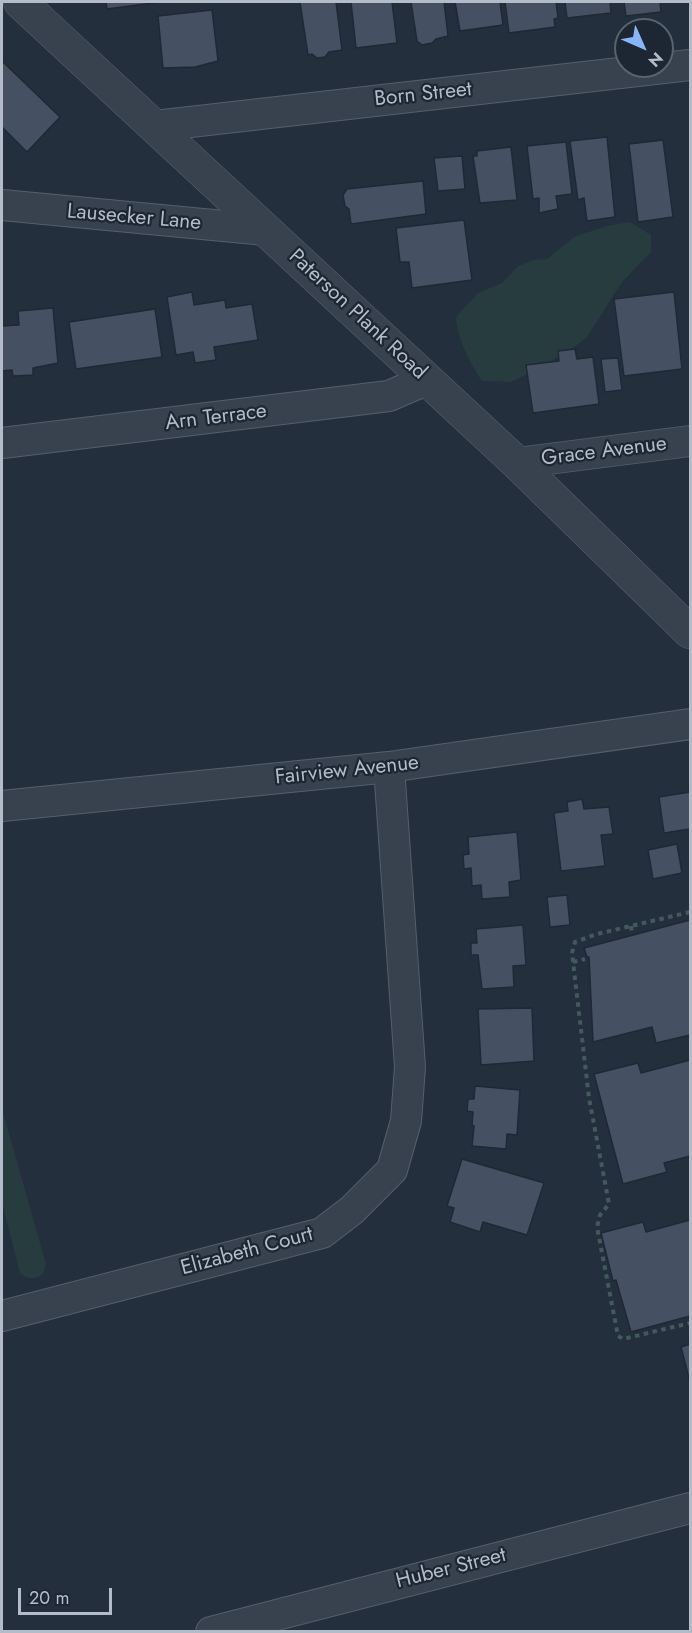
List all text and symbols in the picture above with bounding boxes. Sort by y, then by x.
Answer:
north arrow [614,18,674,78]
text: N [643,47,668,72]
street label: Born Street [373,77,473,113]
street label: Lausecker Lane [66,200,202,236]
street label: Paterson Plank Road [283,245,431,385]
street label: Arn Terrace [164,399,268,437]
street label: Grace Avenue [540,432,668,472]
street label: Fairview Avenue [274,751,420,791]
street label: Elizabeth Court [178,1222,316,1282]
street label: Huber Street [393,1543,509,1595]
scale bar [21,1576,116,1614]
text: 20 m [29,1585,69,1611]

